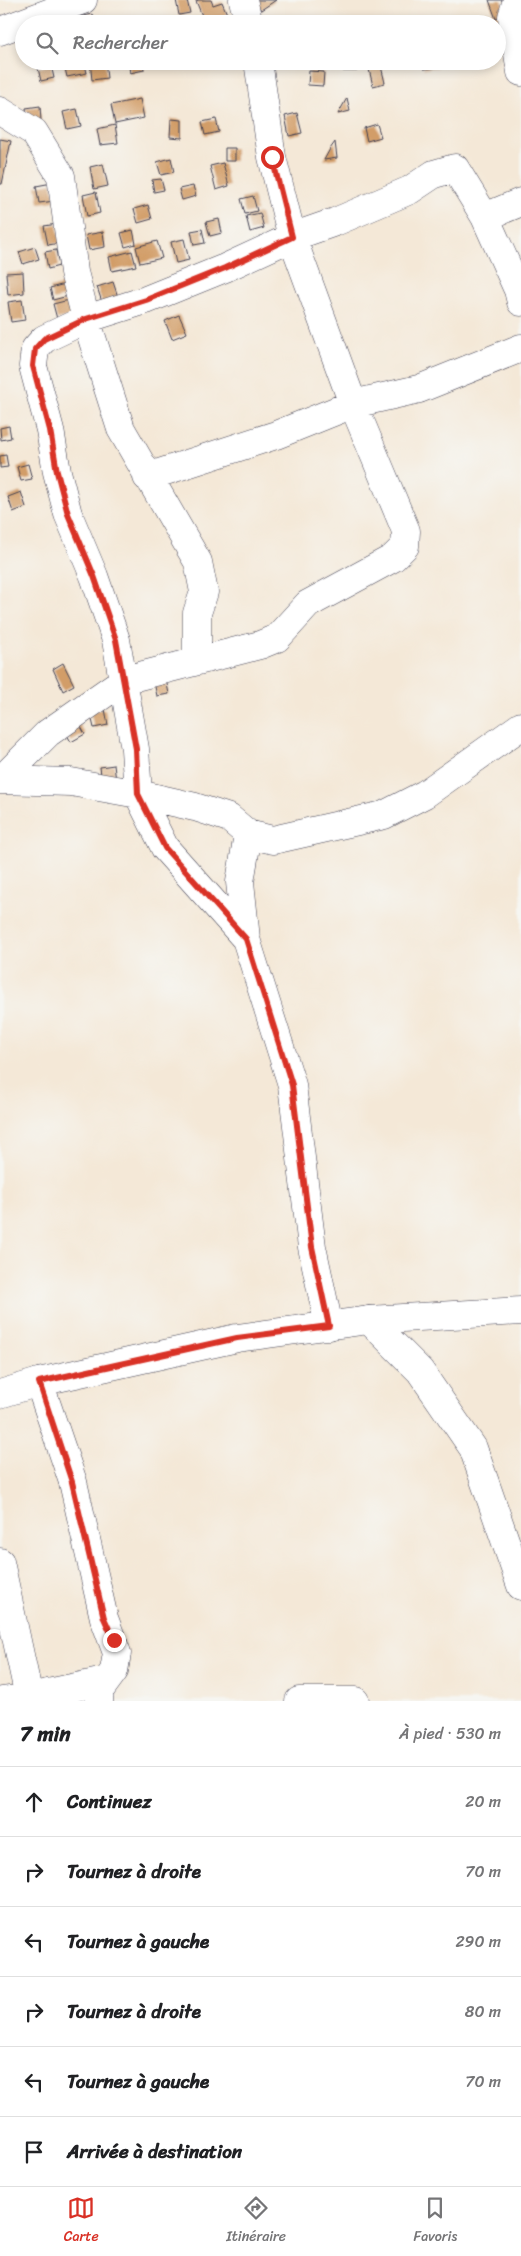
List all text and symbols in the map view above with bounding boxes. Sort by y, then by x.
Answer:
search box [15,15,506,70]
text: Rechercher [73,26,168,59]
icon: search [33,29,61,57]
route start [261,146,284,169]
route end [103,1629,126,1652]
text: 7 min [20,1715,71,1753]
text: À pied · 530 m [399,1719,501,1748]
text: Continuez [67,1785,152,1818]
text: 20 m [465,1787,501,1816]
icon: ahead [20,1788,48,1816]
text: Tournez à droite [67,1855,201,1888]
text: 70 m [465,1857,501,1886]
icon: right [20,1858,48,1886]
text: Tournez à gauche [67,1925,209,1958]
text: 290 m [455,1927,501,1956]
icon: left [20,1928,48,1956]
text: Tournez à droite [67,1995,201,2028]
text: 80 m [465,1997,501,2026]
icon: right [20,1998,48,2026]
text: Tournez à gauche [67,2065,209,2098]
text: 70 m [465,2067,501,2096]
icon: left [20,2068,48,2096]
text: Arrivée à destination [67,2135,242,2168]
icon: arrive [20,2138,48,2166]
tab: Carte [64,2194,99,2249]
tab: Itinéraire [226,2194,286,2249]
tab: Favoris [414,2194,457,2249]

